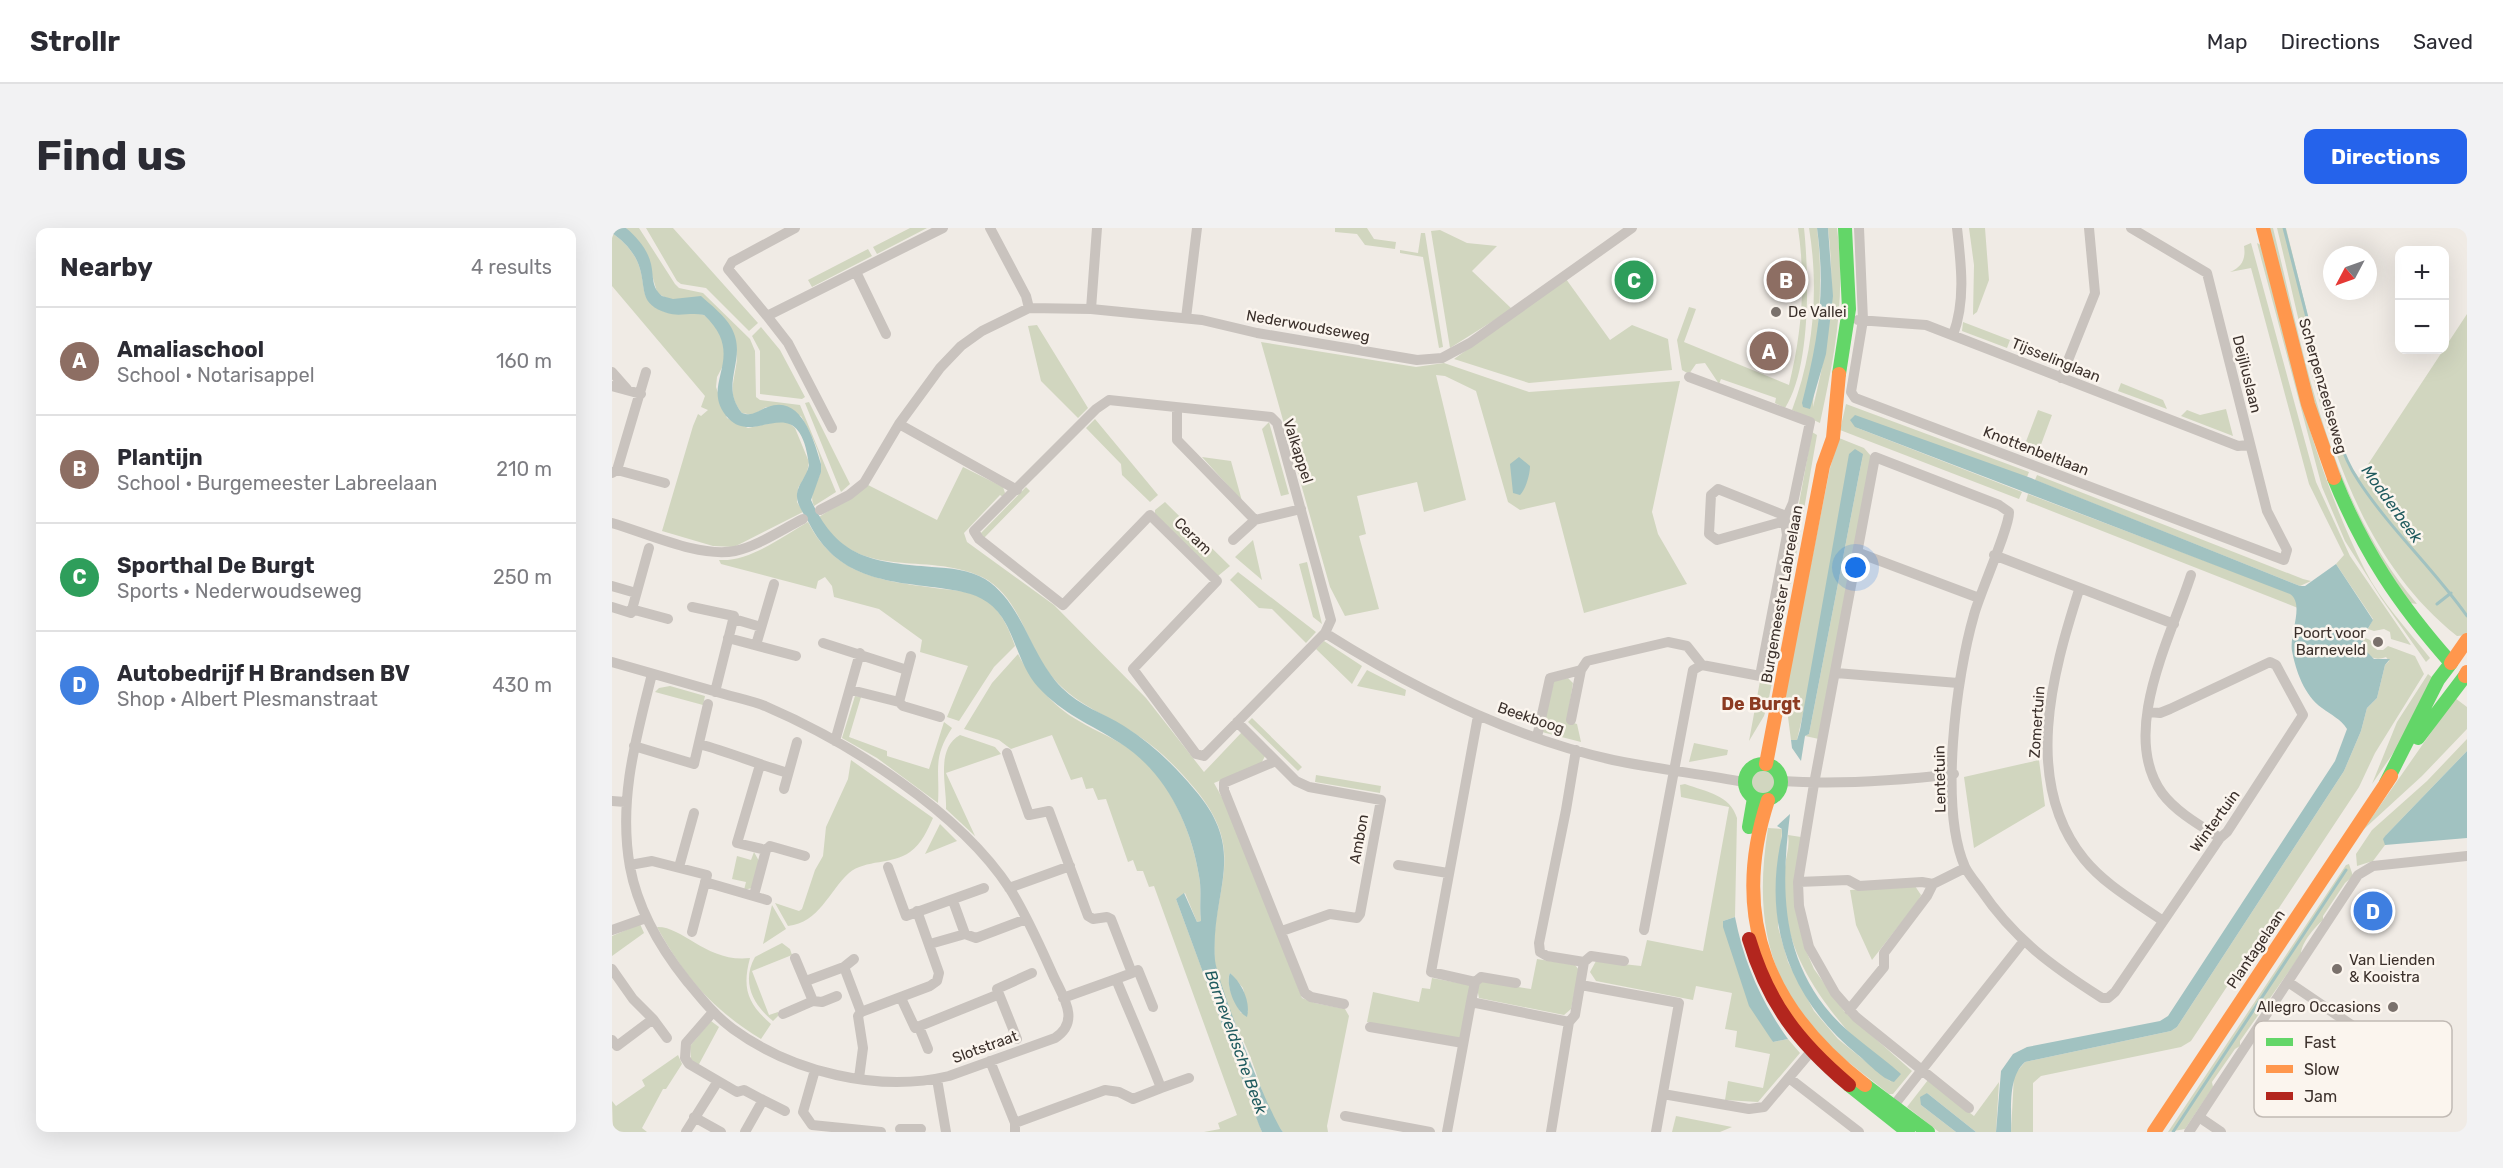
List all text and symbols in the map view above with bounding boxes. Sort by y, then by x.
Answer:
text: Strollr [30,25,120,58]
text: Map [2207,29,2248,54]
text: Directions [2281,29,2380,54]
text: Saved [2413,29,2473,54]
button: Directions [2304,129,2467,184]
text: Find us [36,131,187,181]
north arrow [2323,246,2377,300]
map controls [2395,246,2449,354]
button: + [2395,246,2449,300]
text: Nearby [60,252,153,283]
text: 4 results [471,255,552,279]
pin: C [1614,257,1654,302]
pin: B [1766,257,1806,302]
button: − [2395,300,2449,354]
place label: De Vallei [1788,303,1847,321]
marker: De Vallei [1769,305,1783,319]
street label: Nederwoudseweg [1245,306,1371,346]
street label: Scherpenzeelseweg [2295,316,2351,456]
pin: A [1750,328,1788,374]
street label: Deijliuslaan [2229,333,2265,415]
street label: Tijsselinglaan [2009,334,2103,386]
text: Amaliaschool [117,336,264,363]
text: A [72,349,87,373]
text: 160 m [496,349,552,373]
text: School · Notarisappel [117,363,315,387]
street label: Valkappel [1279,416,1317,486]
street label: Knottenbeltlaan [1980,423,2092,479]
text: Plantijn [117,444,203,471]
text: B [72,457,87,481]
text: 210 m [496,457,552,481]
water label: Modderbeek [2357,461,2427,547]
text: School · Burgemeester Labreelaan [117,471,437,495]
street label: Burgemeester Labreelaan [1757,504,1807,684]
street label: Ceram [1170,514,1216,558]
text: Sporthal De Burgt [117,552,315,579]
your location [1841,553,1870,582]
text: C [72,565,87,589]
text: 250 m [493,565,552,589]
text: Sports · Nederwoudseweg [117,579,362,603]
place label: Poort voor Barneveld [2293,624,2366,659]
marker: Poort voor Barneveld [2371,635,2385,649]
text: Autobedrijf H Brandsen BV [117,660,410,687]
text: D [72,673,87,697]
text: 430 m [492,673,552,697]
street label: Zomertuin [2025,685,2049,759]
text: Shop · Albert Plesmanstraat [117,687,378,711]
district label: De Burgt [1721,693,1801,715]
street label: Beekboog [1495,698,1567,738]
street label: Lentetuin [1930,745,1950,813]
street label: Wintertuin [2186,786,2244,856]
street label: Ambon [1346,813,1372,865]
pin: D [2354,888,2392,934]
street label: Plantagelaan [2223,906,2289,992]
place label: Van Lienden & Kooistra [2349,951,2435,986]
marker: Van Lienden & Kooistra [2330,962,2344,976]
water label: Barneveldsche Beek [1201,967,1271,1117]
place label: Allegro Occasions [2257,998,2381,1016]
marker: Allegro Occasions [2386,1000,2400,1014]
legend [2254,1021,2452,1117]
street label: Slotstraat [950,1027,1021,1067]
text: Fast [2304,1033,2336,1052]
text: Slow [2304,1060,2340,1079]
text: Jam [2304,1087,2337,1106]

